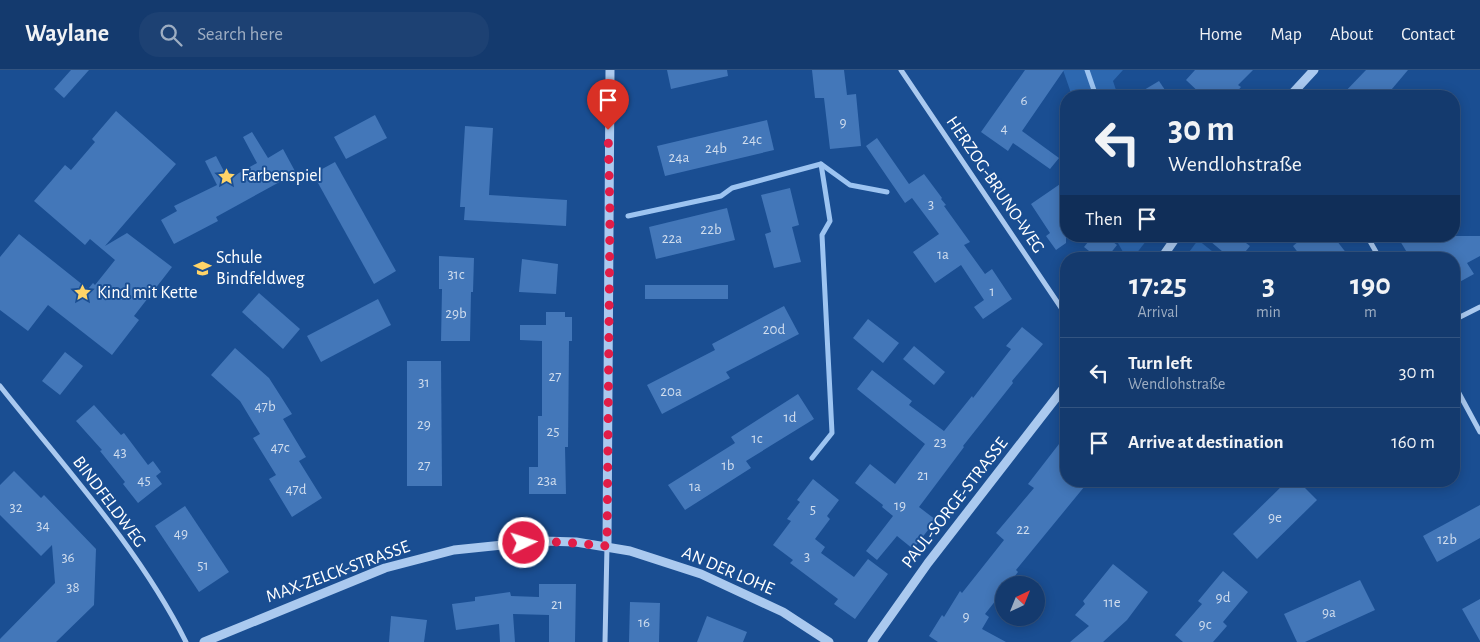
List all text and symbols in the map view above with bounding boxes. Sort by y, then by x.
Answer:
search box [139,12,489,57]
icon: search [157,21,185,49]
text: Waylane [25,22,109,46]
text: Search here [197,25,283,44]
text: Home [1199,26,1242,44]
text: Map [1270,26,1302,44]
text: About [1330,26,1373,44]
text: Contact [1401,26,1455,44]
pin [587,79,629,130]
icon: arrive [594,86,622,114]
house number: 6 [1020,93,1028,108]
icon: left [1085,110,1150,175]
text: 30 m [1168,112,1235,147]
street label: HERZOG-BRUNO-WEG [943,113,1047,257]
house number: 9 [839,115,847,130]
house number: 4 [1000,121,1008,136]
house number: 24c [742,132,762,147]
house number: 24b [705,141,727,156]
house number: 24a [669,150,690,165]
text: Wendlohstraße [1168,153,1302,175]
place icon: Farbenspiel [217,166,237,186]
place label: Farbenspiel [241,167,322,185]
house number: 3 [928,197,934,212]
icon: arrive [1133,205,1161,233]
text: Then [1085,210,1123,229]
house number: 22b [700,222,722,237]
house number: 22a [662,231,682,246]
house number: 1a [937,247,949,262]
place label: Schule Bindfeldweg [216,249,305,288]
school or university icon: Schule Bindfeldweg [192,258,212,278]
house number: 31c [447,267,465,282]
text: 17:25 [1129,270,1187,300]
text: 3 [1262,270,1275,300]
text: 190 [1350,270,1391,300]
place icon: Kind mit Kette [73,283,93,303]
place label: Kind mit Kette [97,284,198,302]
house number: 1 [989,284,995,299]
text: Arrival [1137,304,1179,320]
text: min [1256,304,1281,320]
text: m [1364,304,1377,320]
house number: 29b [445,306,467,321]
house number: 20d [763,322,785,337]
text: Turn left [1128,354,1192,373]
icon: left [1085,359,1113,387]
text: 30 m [1399,363,1435,382]
house number: 27 [548,369,562,384]
house number: 31 [418,375,430,390]
text: Wendlohstraße [1128,376,1225,392]
house number: 20a [660,384,682,399]
house number: 47b [254,399,276,414]
house number: 1d [784,410,797,425]
house number: 29 [417,417,431,432]
house number: 25 [546,424,560,439]
icon: arrive [1085,429,1113,457]
house number: 1c [752,431,763,446]
text: Arrive at destination [1128,433,1284,452]
text: 160 m [1391,433,1435,452]
street label: PAUL-SORGE-STRASSE [899,434,1012,572]
house number: 23 [933,435,947,450]
house number: 47c [270,440,290,455]
house number: 43 [113,445,127,460]
street label: BINDFELDWEG [69,453,149,551]
house number: 27 [417,458,431,473]
house number: 1b [722,458,735,473]
house number: 21 [917,468,929,483]
house number: 45 [137,473,151,488]
house number: 23a [537,473,557,488]
house number: 1a [689,479,701,494]
house number: 47d [285,482,307,497]
house number: 19 [894,498,906,513]
house number: 32 [9,500,23,515]
house number: 5 [810,502,816,517]
house number: 9e [1268,510,1282,525]
position arrow [497,516,549,568]
house number: 34 [36,518,50,533]
house number: 22 [1016,522,1030,537]
house number: 49 [174,526,188,541]
house number: 12b [1437,532,1457,547]
street label: MAX-ZELCK-STRASSE [264,538,412,606]
street label: AN DER LOHE [679,544,777,599]
house number: 3 [804,549,810,564]
house number: 36 [61,550,75,565]
house number: 51 [197,558,209,573]
north arrow [995,576,1045,626]
map controls [995,576,1045,626]
house number: 38 [66,580,80,595]
house number: 9d [1216,590,1231,605]
house number: 11e [1103,595,1121,610]
house number: 21 [551,597,563,612]
house number: 9a [1322,605,1336,620]
house number: 9 [962,609,970,624]
house number: 16 [638,615,650,630]
house number: 9c [1199,617,1212,632]

